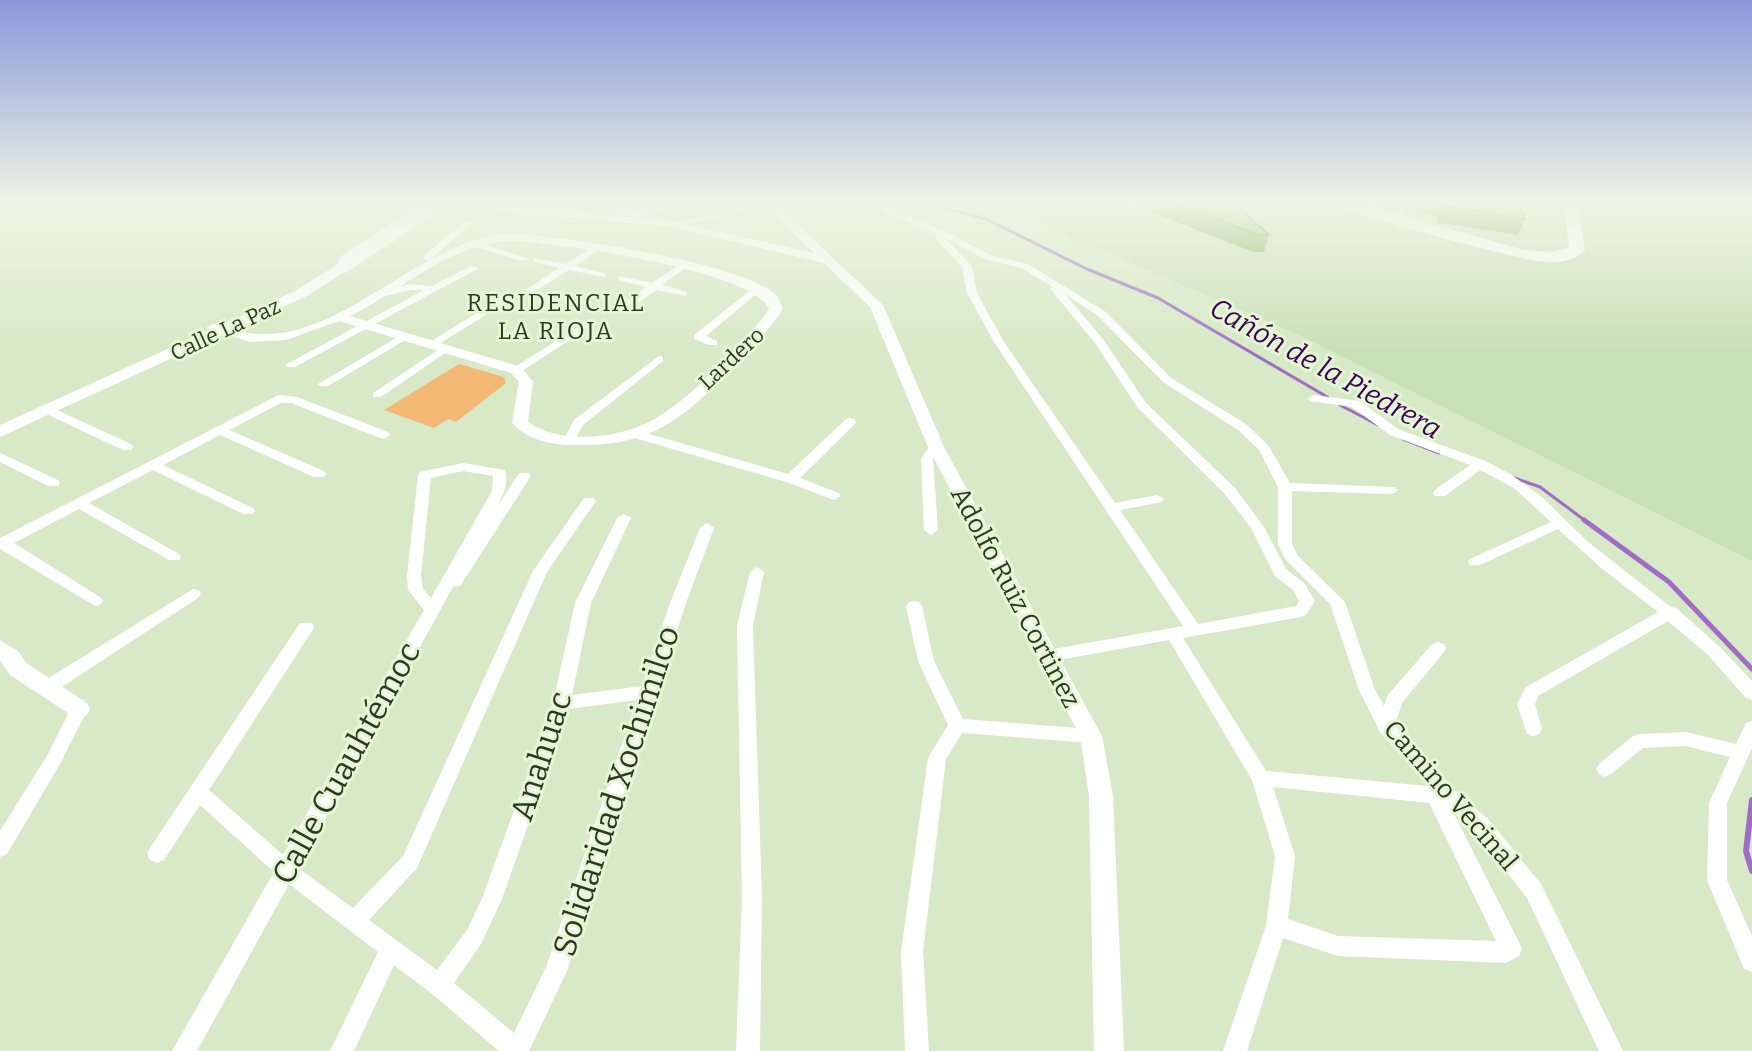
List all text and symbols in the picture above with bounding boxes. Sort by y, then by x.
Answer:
district label: RESIDENCIAL LA RIOJA [466,289,646,345]
water label: Cañón de la Piedrera [1204,291,1447,446]
street label: Calle La Paz [166,292,285,367]
street label: Lardero [693,321,770,396]
street label: Adolfo Ruiz Cortinez [944,481,1087,713]
street label: Solidaridad Xochimilco [545,621,687,961]
street label: Calle Cuauhtémoc [264,635,428,891]
street label: Anahuac [502,687,580,825]
street label: Camino Vecinal [1377,714,1524,877]

